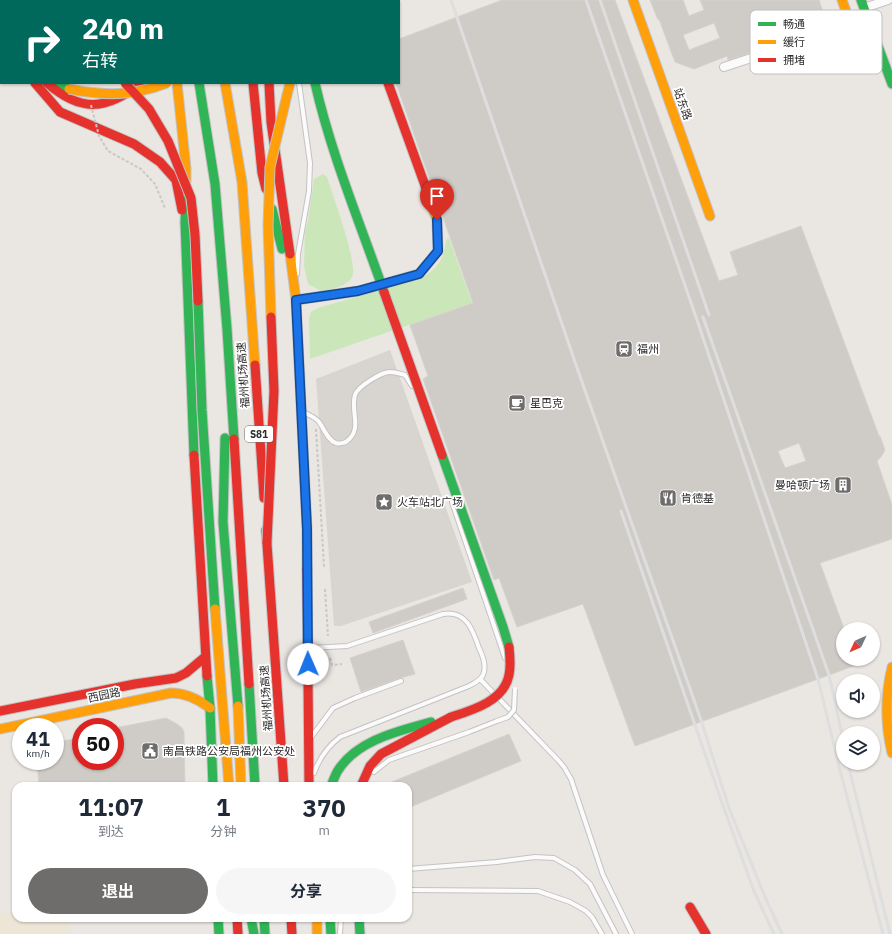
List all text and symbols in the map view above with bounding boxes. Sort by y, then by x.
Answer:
text: 240 m [82,10,164,47]
legend [750,10,882,74]
icon: right [16,16,68,68]
text: 畅通 [783,17,805,31]
text: 缓行 [783,35,805,49]
text: 右转 [82,49,118,72]
text: 拥堵 [783,53,805,67]
street label: 站东路 [671,86,695,122]
pin [420,179,454,220]
icon: arrive [426,185,448,207]
station icon: 福州 [614,339,634,359]
street label: 福州机场高速 [234,342,252,408]
place label: 福州 [637,342,659,356]
cafe icon: 星巴克 [507,393,527,413]
place label: 星巴克 [530,396,563,410]
road number: S81 [245,426,273,442]
building icon: 曼哈顿广场 [833,475,853,495]
place label: 曼哈顿广场 [775,478,830,492]
restaurant icon: 肯德基 [658,488,678,508]
place label: 肯德基 [681,491,714,505]
place icon: 火车站北广场 [374,492,394,512]
place label: 火车站北广场 [397,495,463,509]
north arrow [836,622,880,666]
map controls [836,622,880,770]
position arrow [287,643,329,685]
street label: 福州机场高速 [257,665,275,731]
button: sound [836,674,880,718]
street label: 西园路 [86,685,122,705]
speed limit sign: 50 [72,718,124,770]
text: 41 [26,725,50,752]
button: layers [836,726,880,770]
public building icon: 南昌铁路公安局福州公安处 [140,741,160,761]
place label: 南昌铁路公安局福州公安处 [163,744,295,758]
text: km/h [26,747,50,760]
text: 11:07 [78,791,144,823]
text: 1 [216,791,230,823]
text: 370 [302,792,346,824]
text: m [318,822,330,839]
text: 到达 [98,823,124,840]
text: 分钟 [210,823,236,840]
button: 退出 [28,868,208,914]
button: 分享 [216,868,396,914]

